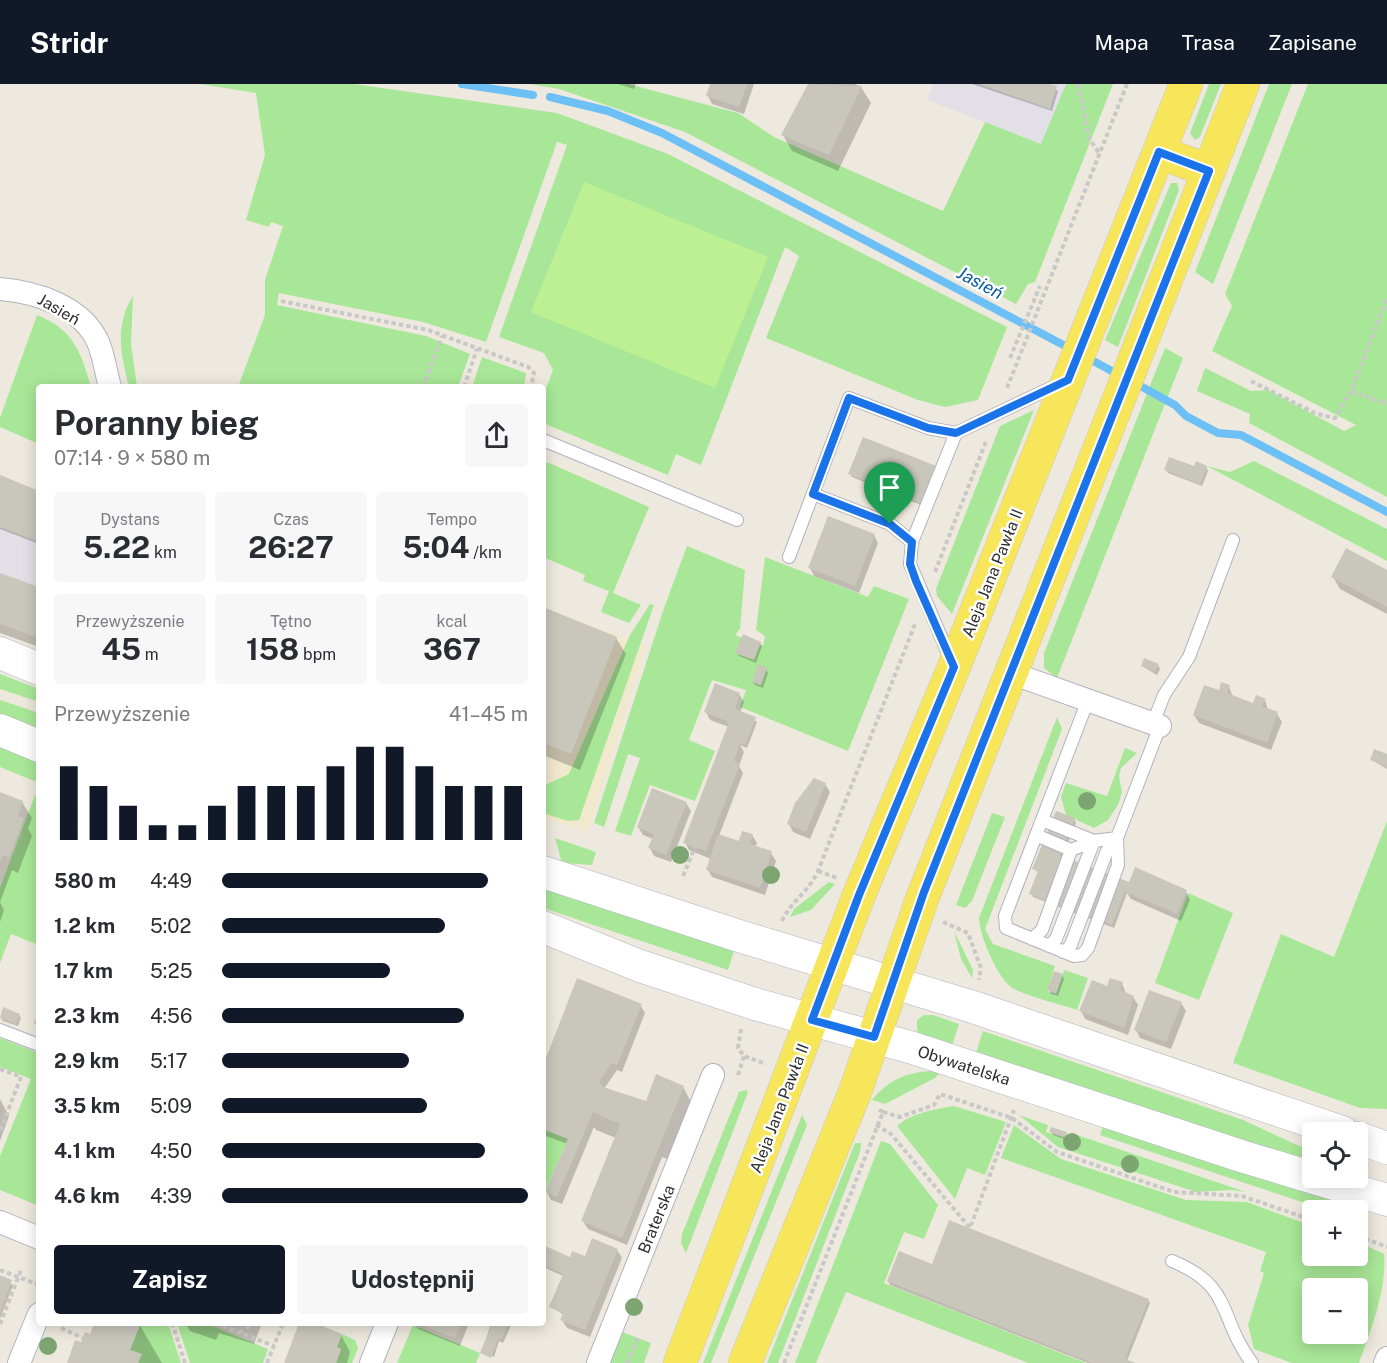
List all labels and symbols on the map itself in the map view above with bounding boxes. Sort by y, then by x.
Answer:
water label: Jasień [954,262,1007,303]
street label: Jasień [34,290,83,329]
pin [864,462,915,524]
street label: Aleja Jana Pawła II [958,506,1027,640]
street label: Aleja Jana Pawła II [746,1041,813,1176]
street label: Obywatelska [915,1042,1012,1089]
street label: Braterska [634,1182,679,1256]

